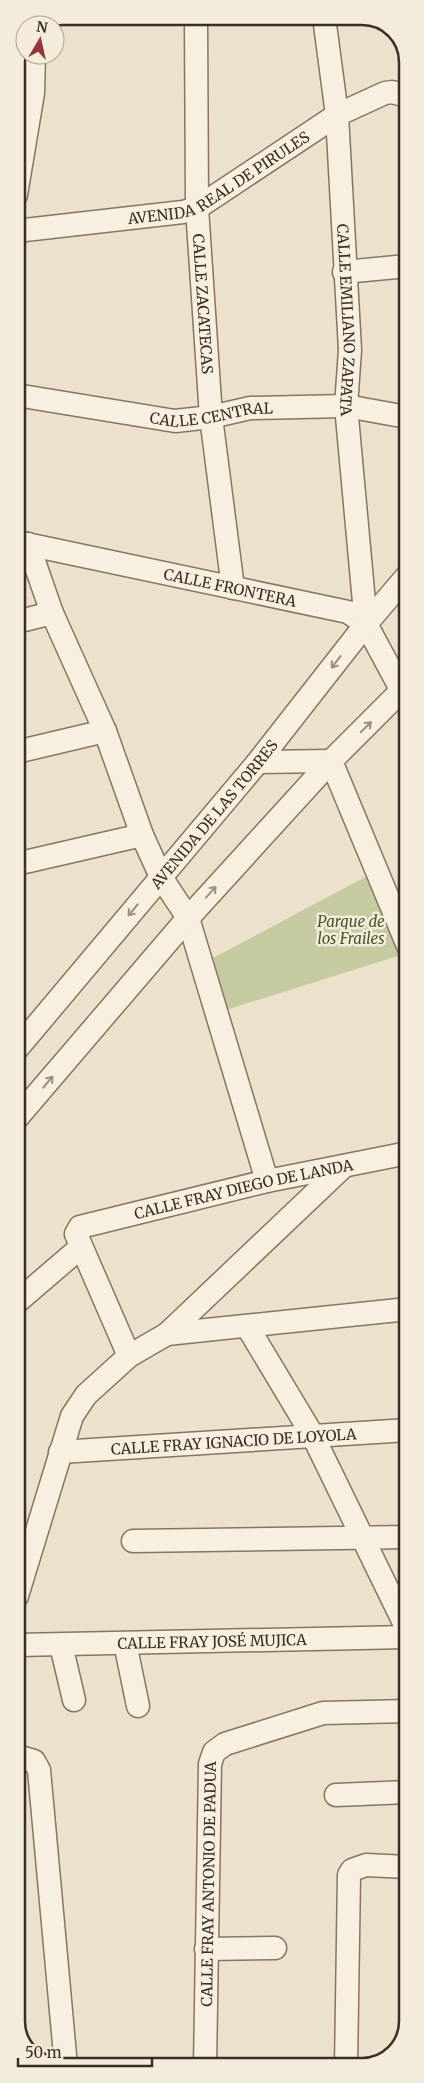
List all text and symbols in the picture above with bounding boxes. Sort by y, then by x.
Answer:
north arrow [15,15,65,65]
text: N [35,17,49,37]
street label: AVENIDA REAL DE PIRULES [126,127,313,228]
street label: CALLE EMILIANO ZAPATA [334,223,360,417]
street label: CALLE ZACATECAS [189,233,218,375]
street label: CALLE CENTRAL [148,398,274,431]
street label: CALLE FRONTERA [162,564,299,610]
one-way arrow [330,655,341,668]
one-way arrow [359,721,372,733]
street label: AVENIDA DE LAS TORRES [146,736,282,893]
one-way arrow [205,886,217,899]
one-way arrow [128,903,139,916]
park label: Parque de los Frailes [317,912,385,948]
one-way arrow [42,1076,53,1089]
street label: CALLE FRAY DIEGO DE LANDA [132,1155,355,1223]
street label: CALLE FRAY IGNACIO DE LOYOLA [110,1424,357,1458]
street label: CALLE FRAY JOSÉ MUJICA [117,1630,307,1652]
street label: CALLE FRAY ANTONIO DE PADUA [196,1761,220,2007]
scale bar [18,2036,151,2068]
text: 50 m [25,2043,62,2062]

